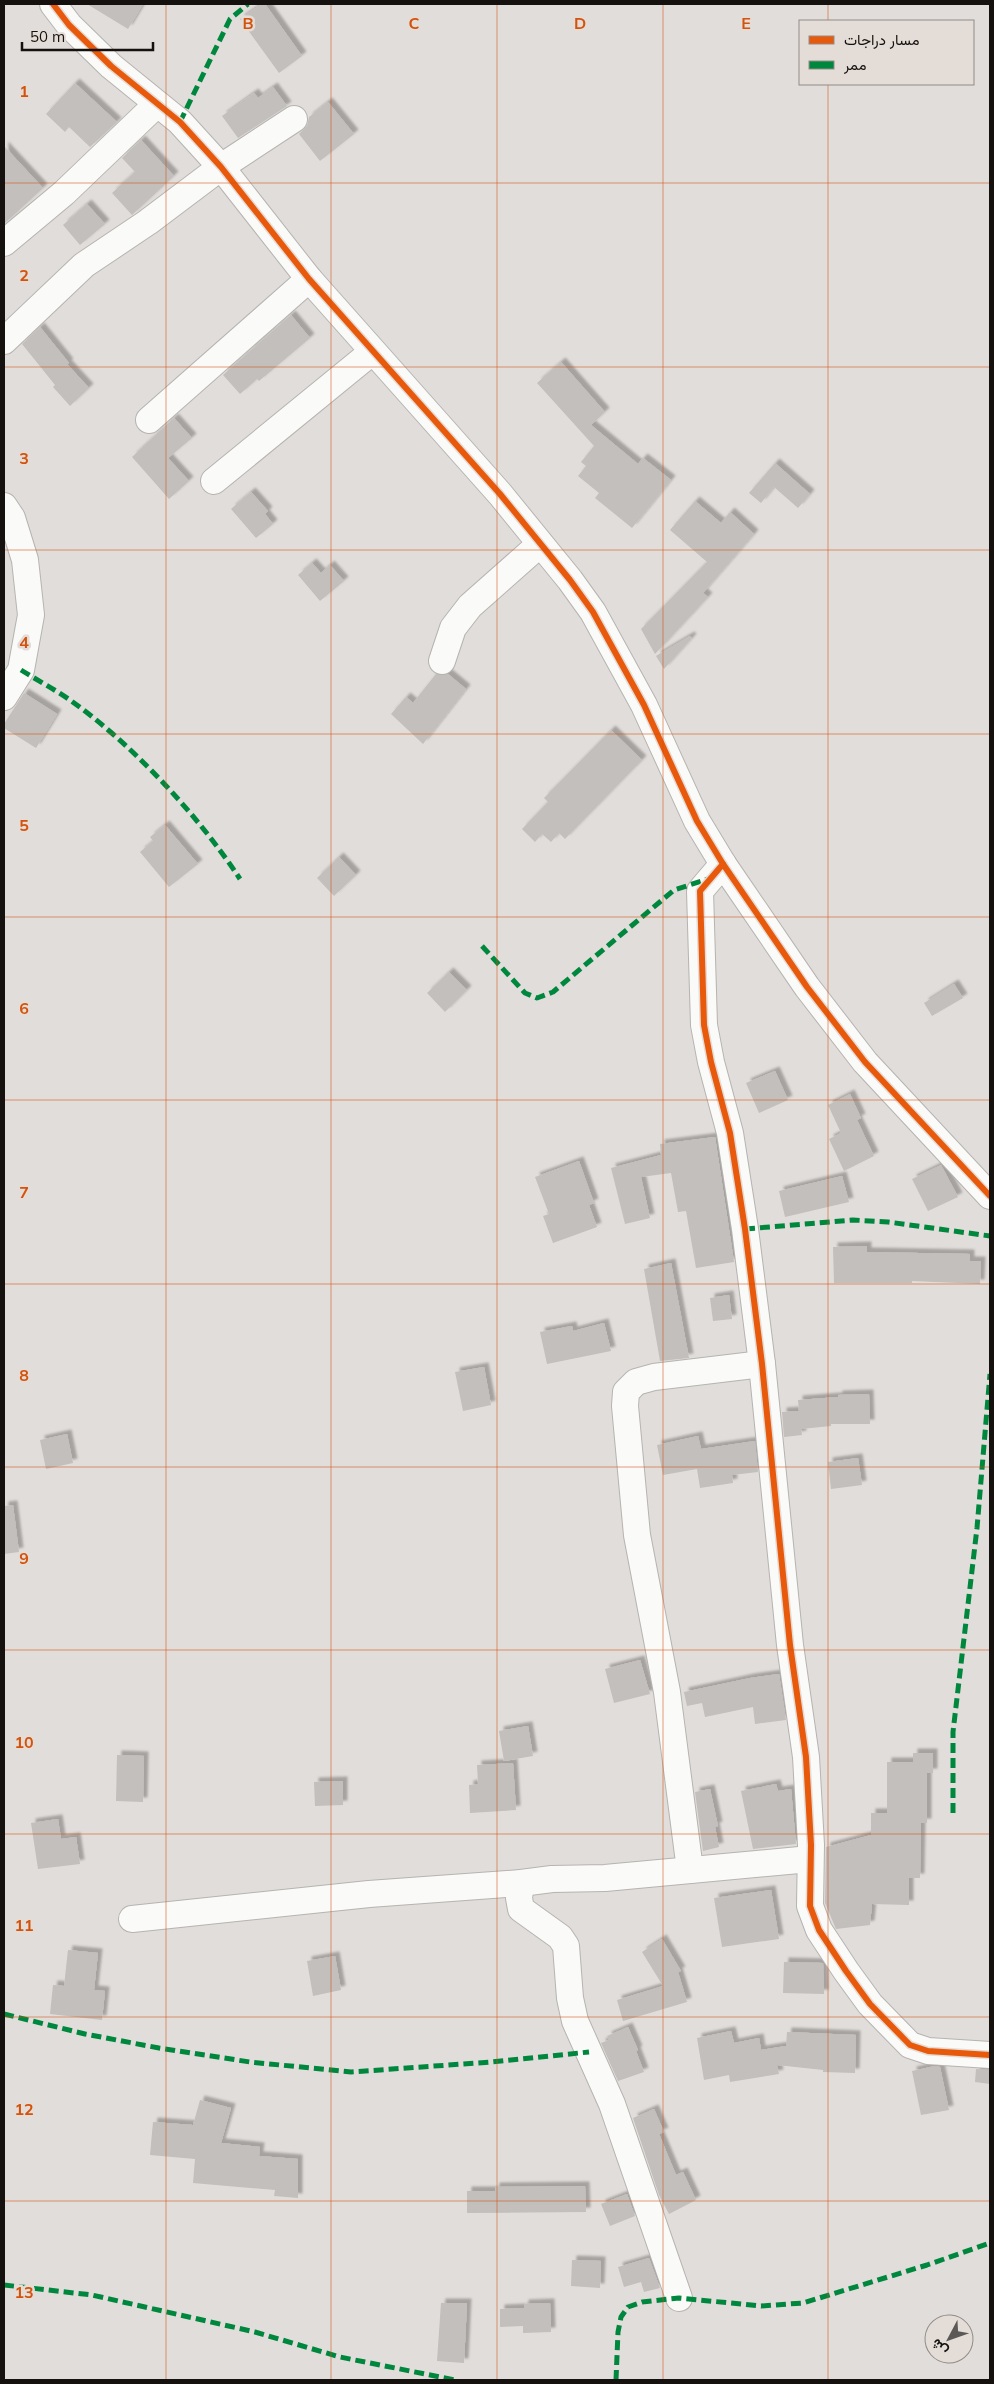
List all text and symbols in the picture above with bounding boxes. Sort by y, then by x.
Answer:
text: B [242,13,254,33]
text: C [409,13,420,33]
text: D [574,13,586,33]
text: E [741,13,751,33]
scale bar [22,20,154,52]
legend [799,20,974,85]
text: 50 m [30,27,65,46]
text: مسار دراجات [844,30,920,49]
text: ممر [843,55,866,74]
text: 1 [19,81,29,101]
text: 2 [19,265,29,285]
text: 3 [19,448,29,468]
text: 4 [19,632,29,652]
text: 5 [19,815,29,835]
text: 6 [19,998,29,1018]
text: 7 [19,1182,29,1202]
text: 8 [19,1365,29,1385]
text: 9 [19,1548,29,1568]
text: 10 [14,1732,34,1752]
text: 11 [14,1915,34,1935]
text: 12 [14,2099,34,2119]
text: 13 [14,2282,34,2302]
north arrow [924,2314,974,2364]
text: ش [927,2335,952,2360]

